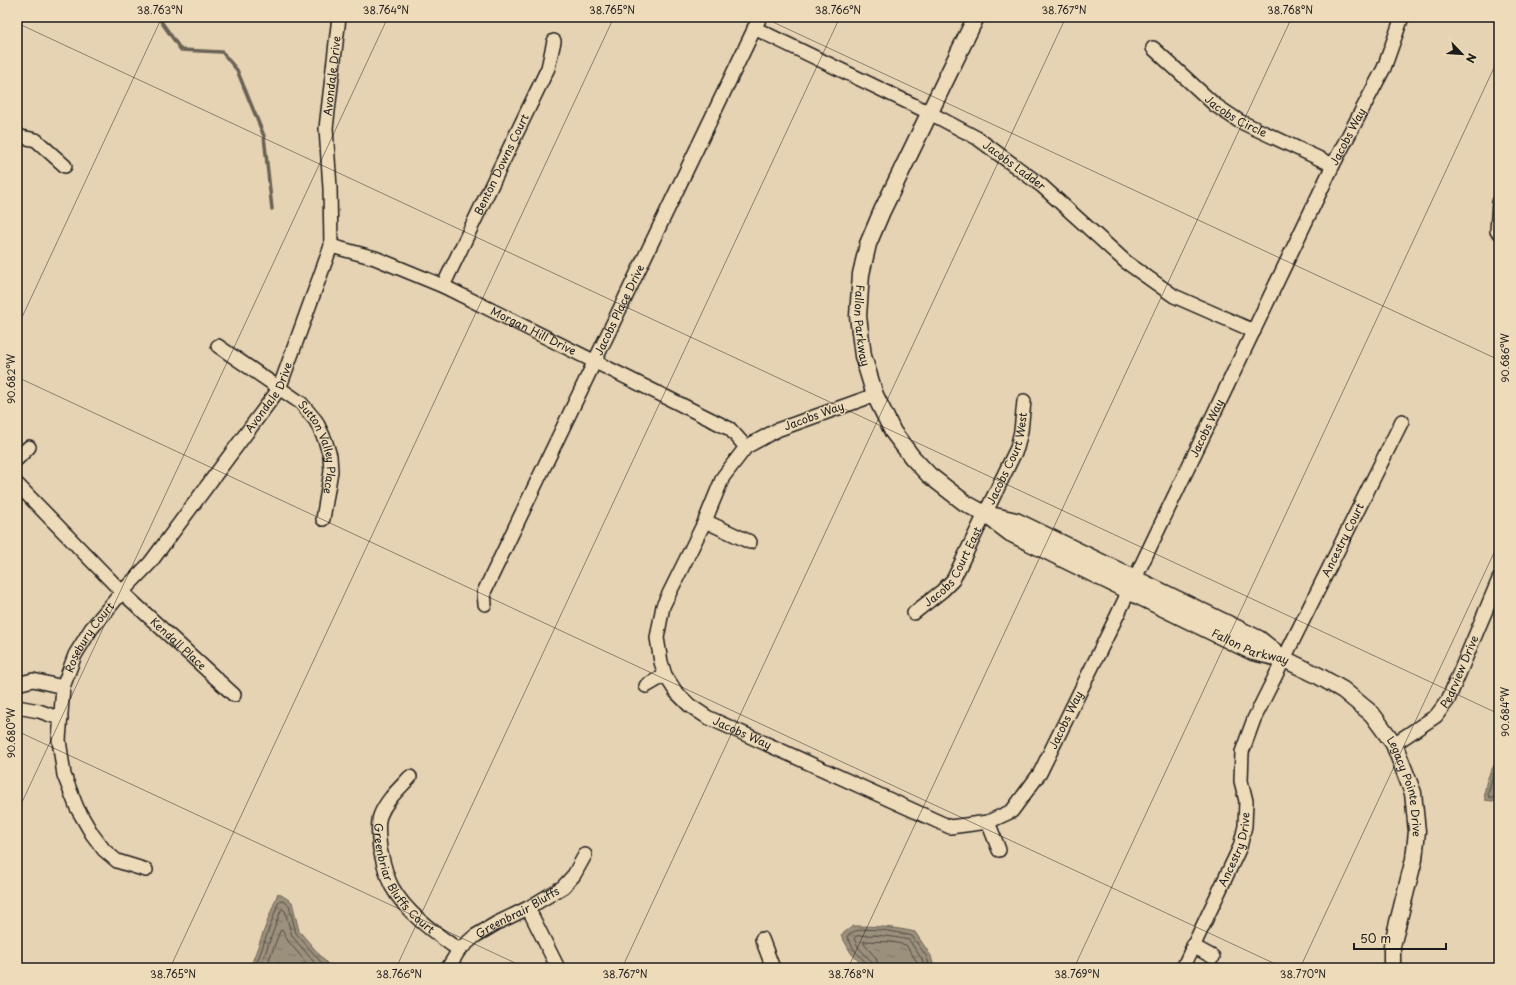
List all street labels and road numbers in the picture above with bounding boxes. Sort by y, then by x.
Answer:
street label: Avondale Drive [318,35,345,117]
street label: Jacobs Circle [1201,91,1270,141]
street label: Jacobs Way [1325,105,1370,168]
street label: Benton Downs Court [469,110,533,218]
street label: Jacobs Ladder [980,136,1050,194]
street label: Jacobs Place Drive [590,261,648,358]
street label: Fallon Parkway [850,284,875,368]
street label: Morgan Hill Drive [488,302,579,359]
street label: Avondale Drive [241,360,296,436]
street label: Jacobs Way [1185,396,1228,460]
street label: Sutton Valley Place [294,397,340,496]
street label: Jacobs Way [781,397,846,434]
street label: Jacobs Court West [982,411,1031,507]
street label: Ancestry Court [1317,500,1368,580]
street label: Jacobs Court East [920,523,986,610]
street label: Rosebury Court [60,598,118,675]
street label: Kendall Place [147,613,211,674]
street label: Fallon Parkway [1209,624,1292,668]
street label: Pearview Drive [1436,632,1482,712]
street label: Jacobs Way [1044,688,1087,752]
street label: Jacobs Way [710,712,775,753]
street label: Legacy Pointe Drive [1383,732,1426,838]
street label: Ancestry Drive [1214,812,1254,889]
street label: Greenbriar Bluffs Court [370,823,439,938]
street label: Greenbrair Bluffs [472,882,562,942]

